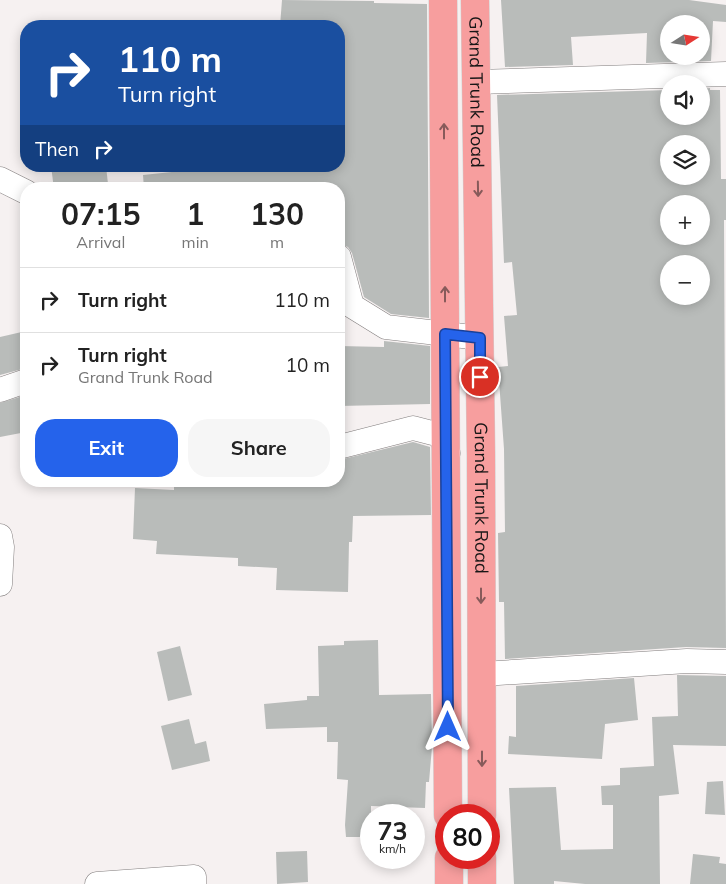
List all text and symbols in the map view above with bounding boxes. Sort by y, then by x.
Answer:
north arrow [660,15,710,65]
map controls [660,15,710,305]
street label: Grand Trunk Road [464,16,489,168]
text: 110 m [118,37,222,81]
icon: right [35,40,100,105]
button: sound [660,75,710,125]
text: Turn right [118,80,216,108]
one-way arrow [439,124,449,140]
icon: right [89,135,117,163]
button: layers [660,135,710,185]
text: Then [35,137,79,161]
one-way arrow [473,180,483,196]
text: 07:15 [61,195,141,233]
text: 1 [186,195,204,233]
text: 130 [250,195,304,233]
button: + [660,195,710,245]
text: Arrival [76,232,125,252]
text: min [182,232,209,252]
text: m [270,232,284,252]
button: − [660,255,710,305]
icon: right [35,286,63,314]
one-way arrow [440,286,450,302]
text: Turn right [78,288,167,312]
text: 110 m [274,288,330,312]
text: Turn right [78,343,167,367]
icon: right [35,351,63,379]
text: 10 m [286,353,330,377]
pin [459,356,501,398]
icon: arrive [466,363,494,391]
text: Grand Trunk Road [78,367,213,387]
button: Exit [35,419,178,477]
button: Share [188,419,330,477]
street label: Grand Trunk Road [470,422,493,574]
one-way arrow [476,588,486,604]
position arrow [421,700,473,752]
one-way arrow [477,750,487,766]
speed limit sign: 80 [435,804,500,869]
text: 73 [377,815,408,846]
text: km/h [379,841,406,856]

